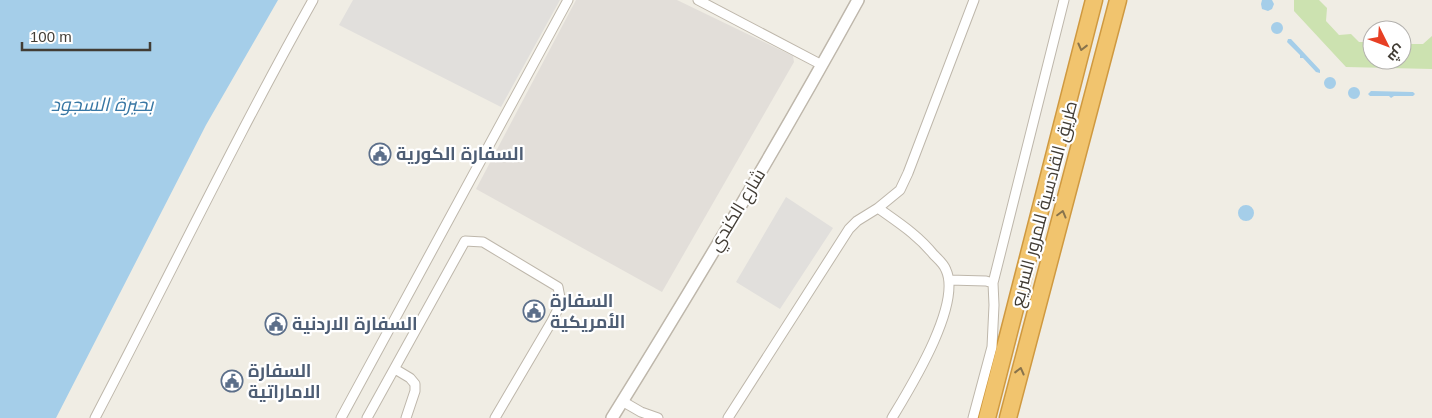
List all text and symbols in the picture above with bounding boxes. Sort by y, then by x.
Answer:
scale bar [22,20,150,52]
north arrow [1362,20,1412,70]
text: 100 m [30,28,72,45]
text: ش [1384,41,1409,66]
one-way arrow [1077,43,1088,52]
water label: بحيرة السجود [51,94,154,116]
street label: طريق القادسية للمرور السريع [1007,99,1083,310]
public building icon: السفارة الكورية [368,142,392,166]
place label: السفارة الكورية [396,144,524,165]
street label: شارع الكندي [705,165,773,257]
one-way arrow [1056,209,1067,218]
place label: السفارة الأمريكية [550,291,625,333]
public building icon: السفارة الأمريكية [522,299,546,323]
public building icon: السفارة الاردنية [264,312,288,336]
place label: السفارة الاردنية [292,314,418,334]
place label: السفارة الاماراتية [248,361,321,402]
one-way arrow [1015,367,1025,375]
public building icon: السفارة الاماراتية [220,369,244,393]

